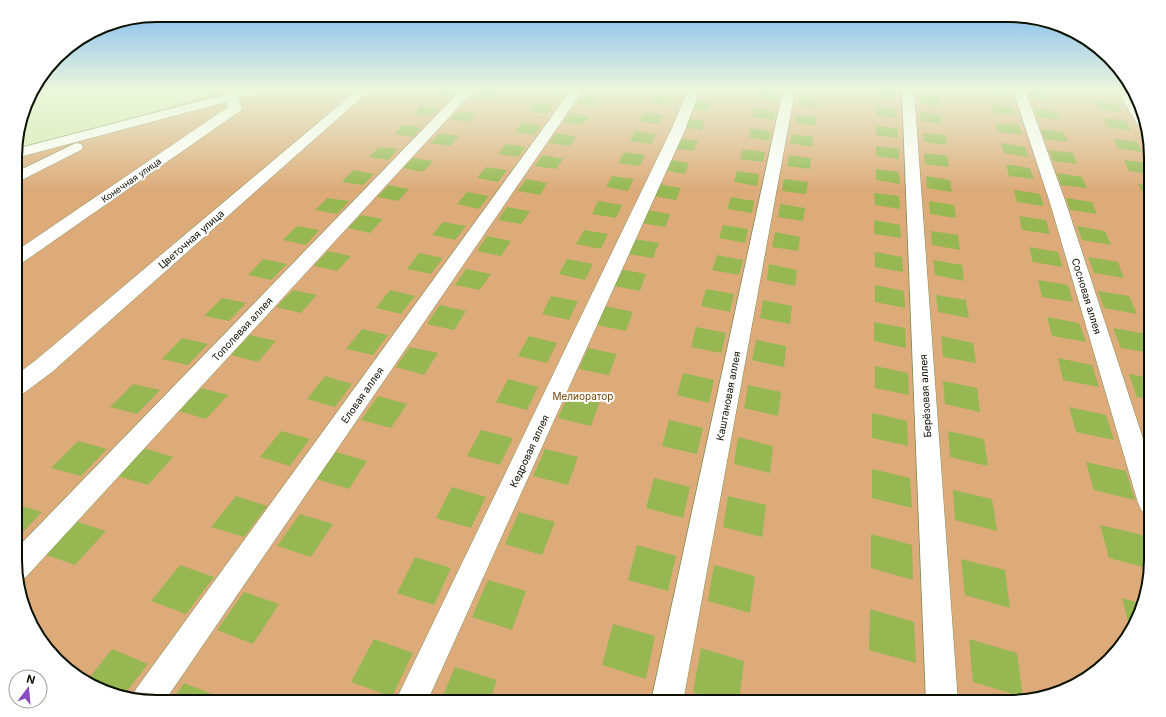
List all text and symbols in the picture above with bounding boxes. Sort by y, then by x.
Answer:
street label: Конечная улица [99,155,163,205]
street label: Цветочная улица [156,207,226,271]
street label: Сосновая аллея [1070,256,1104,336]
street label: Тополевая аллея [209,294,275,364]
street label: Каштановая аллея [713,350,743,442]
street label: Берёзовая аллея [917,354,933,438]
street label: Еловая аллея [338,365,386,425]
park label: Мелиоратор [553,390,613,402]
street label: Кедровая аллея [507,413,551,489]
north arrow [8,669,48,709]
text: N [25,672,37,687]

